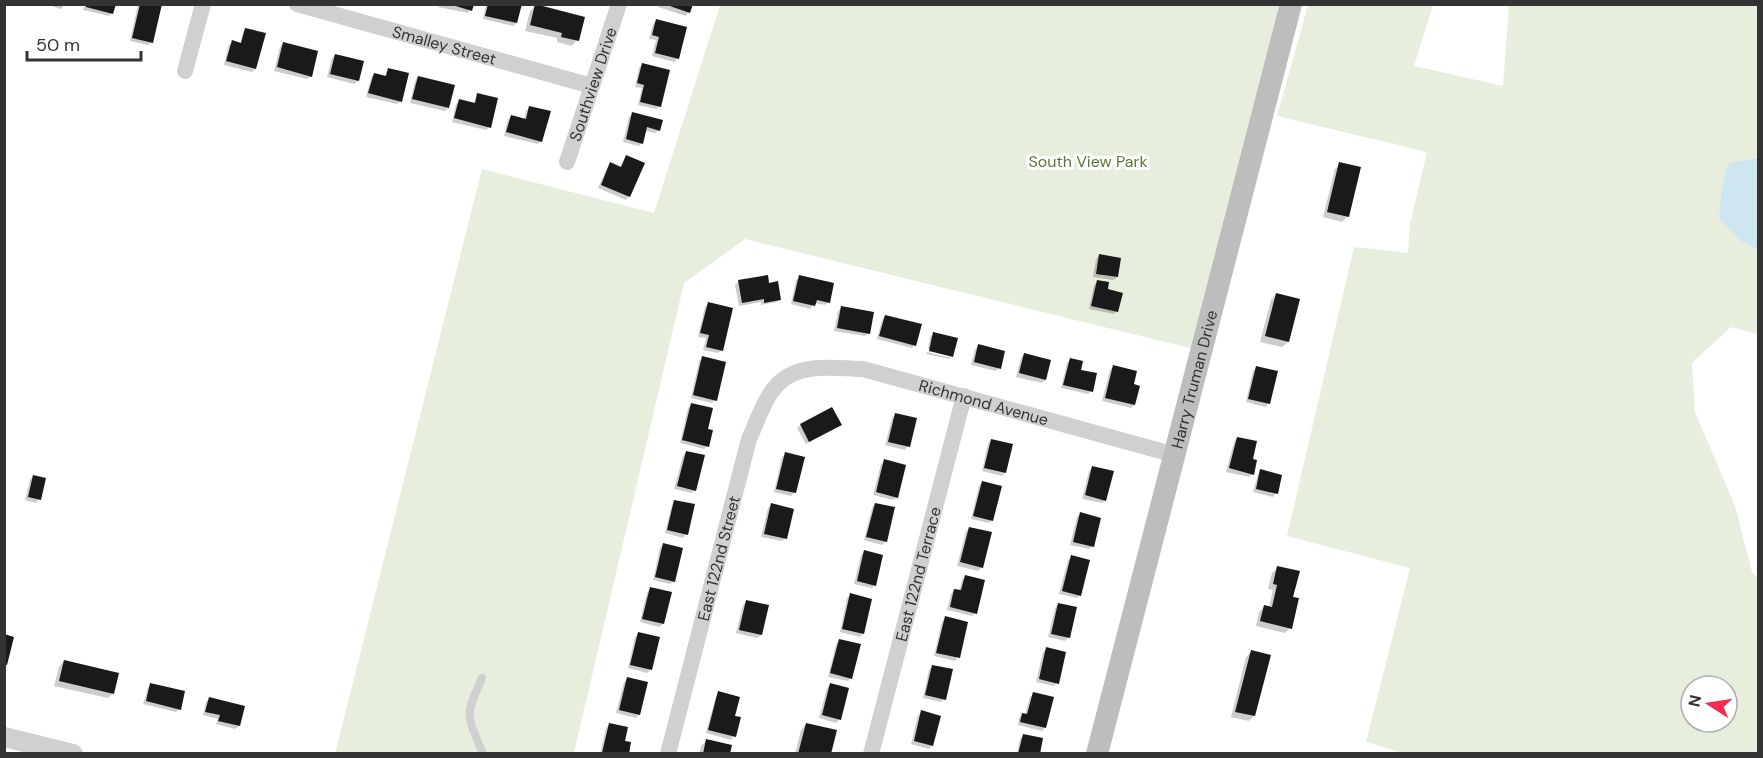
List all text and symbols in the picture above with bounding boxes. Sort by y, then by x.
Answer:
street label: Smalley Street [390,21,499,70]
scale bar [27,24,141,62]
street label: Southview Drive [565,25,622,144]
text: 50 m [36,33,80,57]
park label: South View Park [1028,151,1148,172]
street label: Harry Truman Drive [1166,308,1222,451]
street label: Richmond Avenue [916,375,1051,431]
street label: East 122nd Street [693,494,745,623]
street label: East 122nd Terrace [891,504,946,644]
north arrow [1679,674,1739,734]
text: N [1683,693,1706,709]

